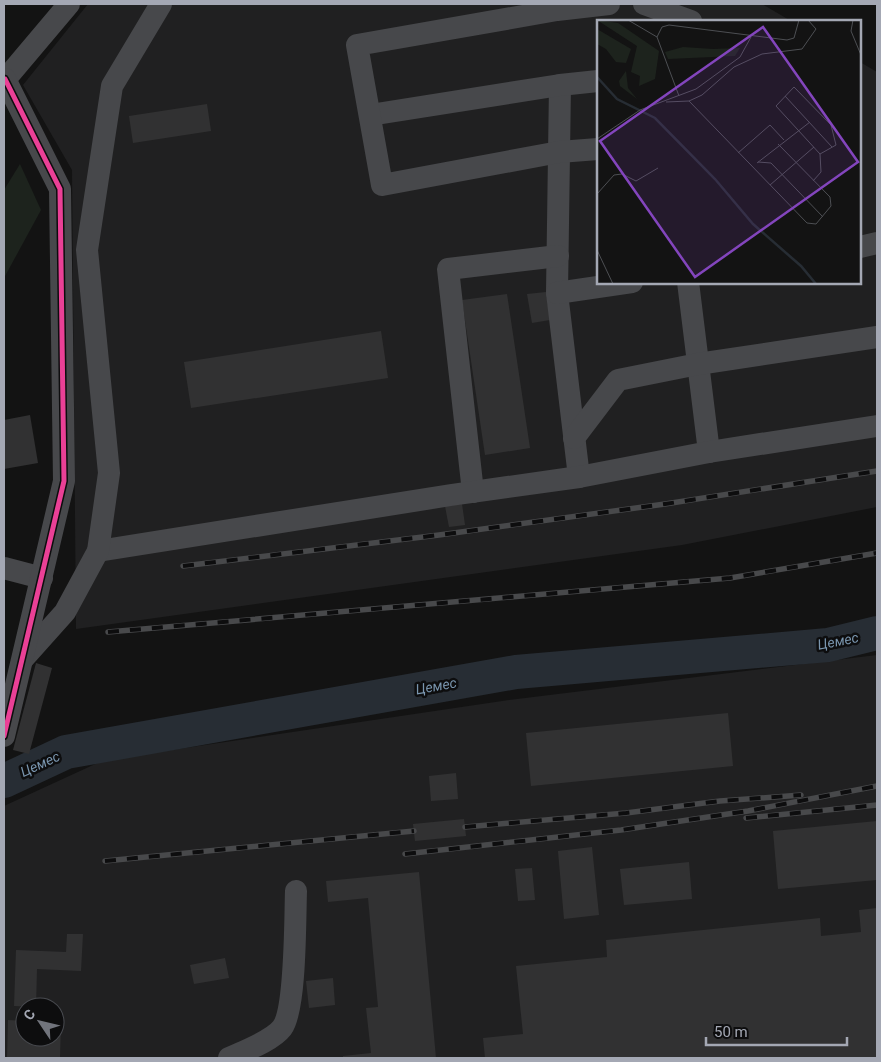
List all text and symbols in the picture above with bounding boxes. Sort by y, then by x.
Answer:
inset map [597,20,861,284]
water label: Цемес [816,629,860,653]
water label: Цемес [414,675,458,697]
water label: Цемес [18,748,62,780]
north arrow [15,997,65,1047]
text: С [20,1006,39,1023]
scale bar [706,1014,847,1046]
text: 50 m [714,1023,748,1041]

